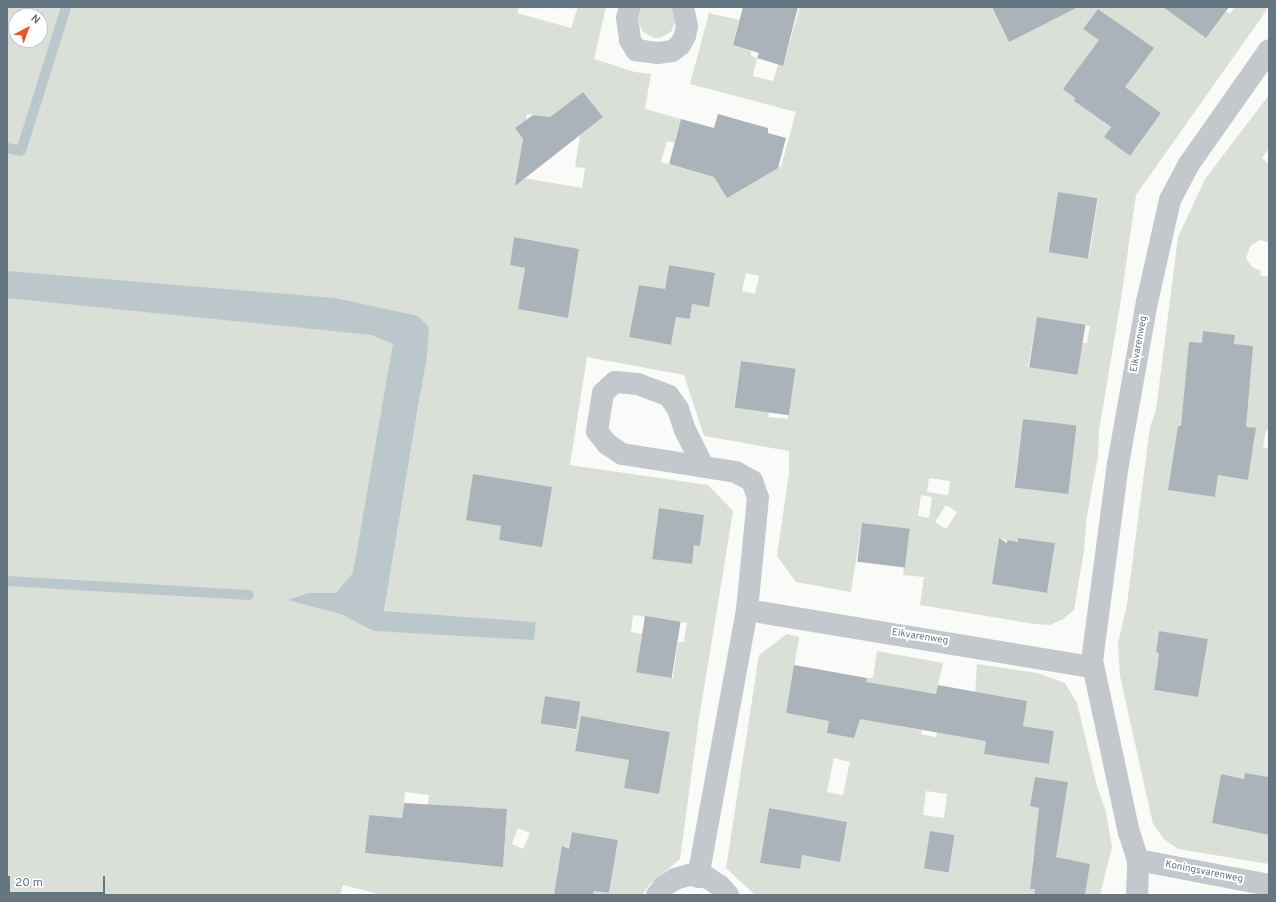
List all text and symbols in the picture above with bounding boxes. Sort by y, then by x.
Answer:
north arrow [8,8,48,48]
text: N [28,12,43,28]
street label: Eikvarenweg [1128,315,1150,373]
street label: Eikvarenweg [891,627,949,647]
street label: Koningsvarenweg [1164,859,1244,885]
scale bar [10,868,107,894]
text: 20 m [15,875,43,891]

